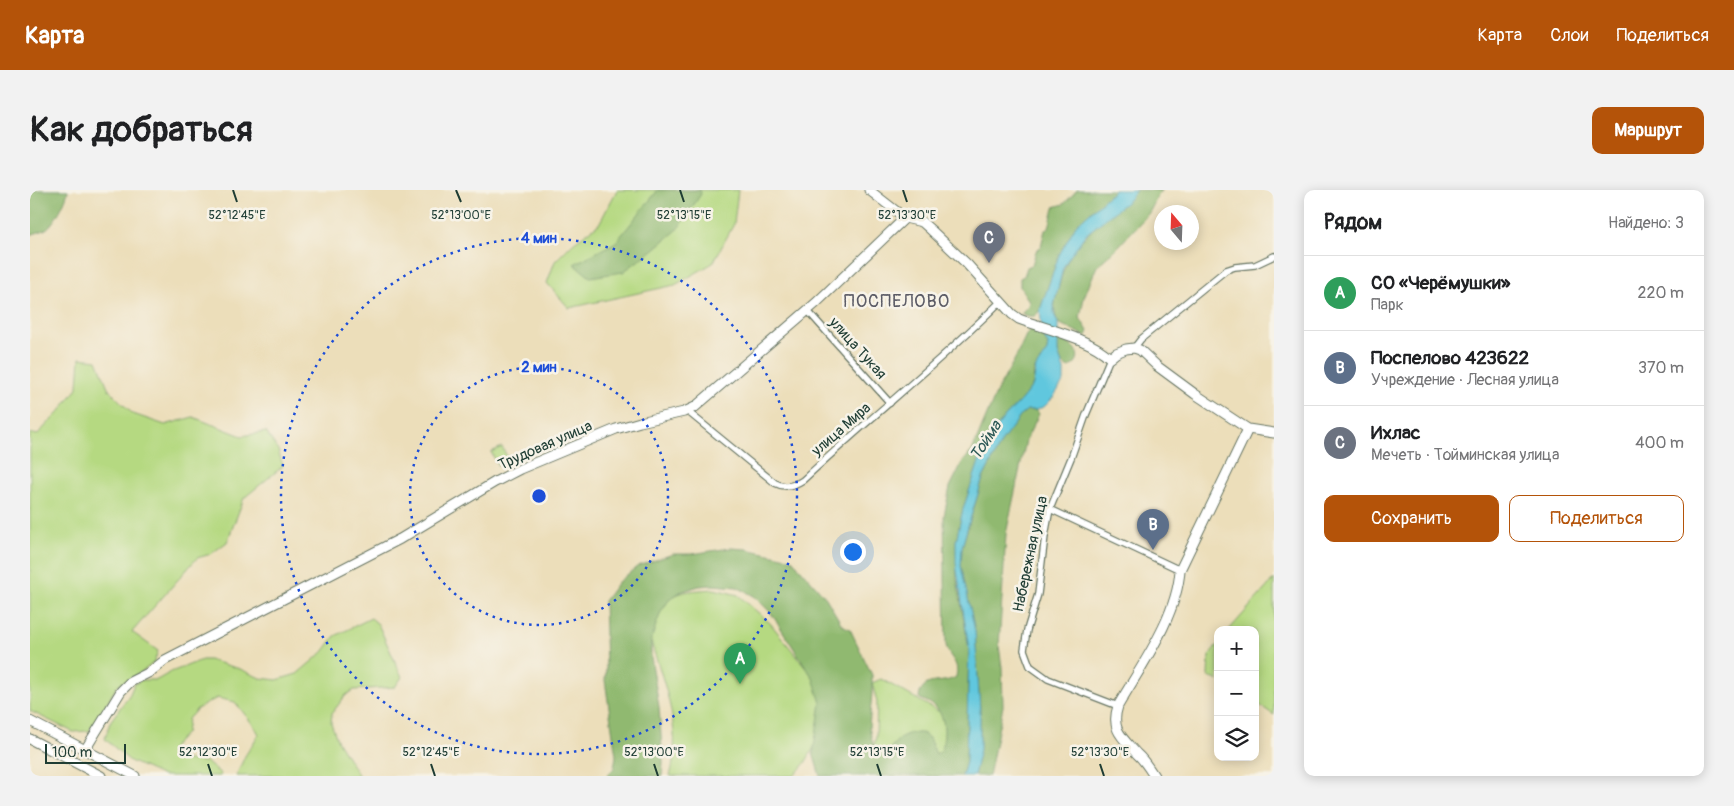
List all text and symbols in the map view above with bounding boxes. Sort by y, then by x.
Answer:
text: Карта [25,21,84,50]
text: Карта [1478,24,1522,47]
text: Слои [1550,24,1588,47]
text: Поделиться [1616,24,1709,47]
button: Маршрут [1592,107,1704,154]
text: Как добраться [30,108,253,152]
north arrow [1154,205,1199,250]
text: 52°12'45"E [209,208,265,223]
text: 52°13'00"E [431,208,491,223]
text: 52°13'15"E [657,208,711,223]
text: 52°13'30"E [878,208,936,223]
text: Рядом [1324,209,1382,236]
text: Найдено: 3 [1608,213,1684,233]
pin: C [973,222,1005,263]
text: 4 мин [521,229,558,248]
text: СО «Черёмушки» [1371,271,1510,295]
text: A [1335,283,1345,303]
text: 220 m [1638,283,1684,303]
district label: ПОСПЕЛОВО [844,290,950,313]
text: Парк [1371,295,1404,315]
street label: улица Тукая [824,313,890,383]
text: Поспелово 423622 [1371,346,1529,370]
text: 2 мин [521,358,557,377]
text: B [1335,358,1345,378]
text: 370 m [1638,358,1684,378]
text: Учреждение · Лесная улица [1371,370,1559,390]
street label: улица Мира [807,399,875,461]
street label: Трудовая улица [495,416,595,475]
water label: Тойма [966,416,1007,464]
text: Ихлас [1371,421,1420,445]
text: C [1335,433,1345,453]
text: 400 m [1635,433,1684,453]
text: Мечеть · Тойминская улица [1371,445,1559,465]
centre of rings [530,487,548,505]
street label: Набережная улица [1009,494,1052,614]
button: Сохранить [1324,495,1499,542]
button: Поделиться [1509,495,1684,542]
pin: B [1137,509,1169,550]
your location [840,539,866,565]
map controls [1214,626,1259,761]
button: + [1214,626,1259,671]
pin: A [724,643,756,684]
button: − [1214,671,1259,716]
button: layers [1214,716,1259,761]
scale bar [45,741,126,764]
text: 100 m [52,744,92,761]
text: 52°12'30"E [179,745,237,760]
text: 52°12'45"E [403,745,459,760]
text: 52°13'00"E [624,745,684,760]
text: 52°13'15"E [850,745,904,760]
text: 52°13'30"E [1071,745,1129,760]

